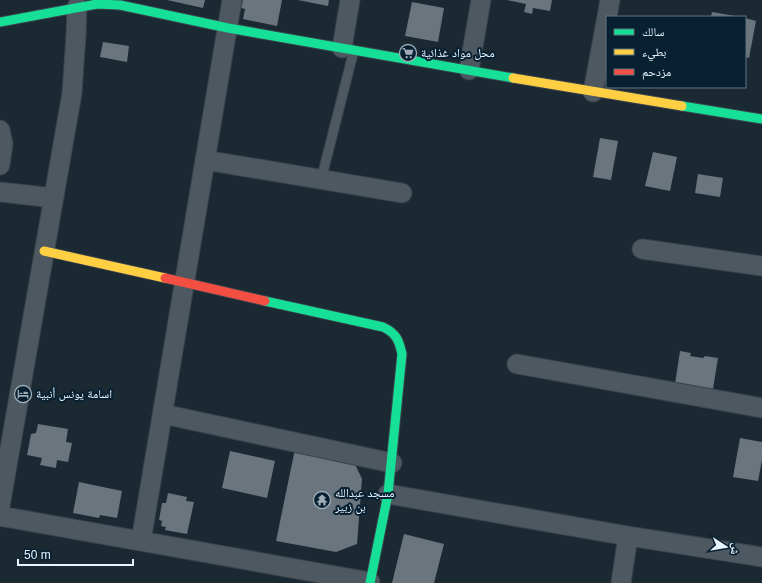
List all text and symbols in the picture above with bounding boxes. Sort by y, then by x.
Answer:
legend [606,16,746,88]
text: سالك [642,25,664,39]
supermarket icon: محل مواد غذائية [398,43,418,63]
text: بطيء [642,45,666,62]
place label: محل مواد غذائية [421,46,495,60]
text: مزدحم [642,65,671,80]
hotel icon: اسامة يونس أنبية [13,384,33,404]
place label: اسامة يونس أنبية [36,387,112,401]
place label: مسجد عبدالله بن زبير [334,486,394,514]
temple icon: مسجد عبدالله بن زبير [312,490,332,510]
north arrow [706,527,746,567]
scale bar [18,541,133,567]
text: ش [727,542,743,556]
text: 50 m [24,548,51,562]

